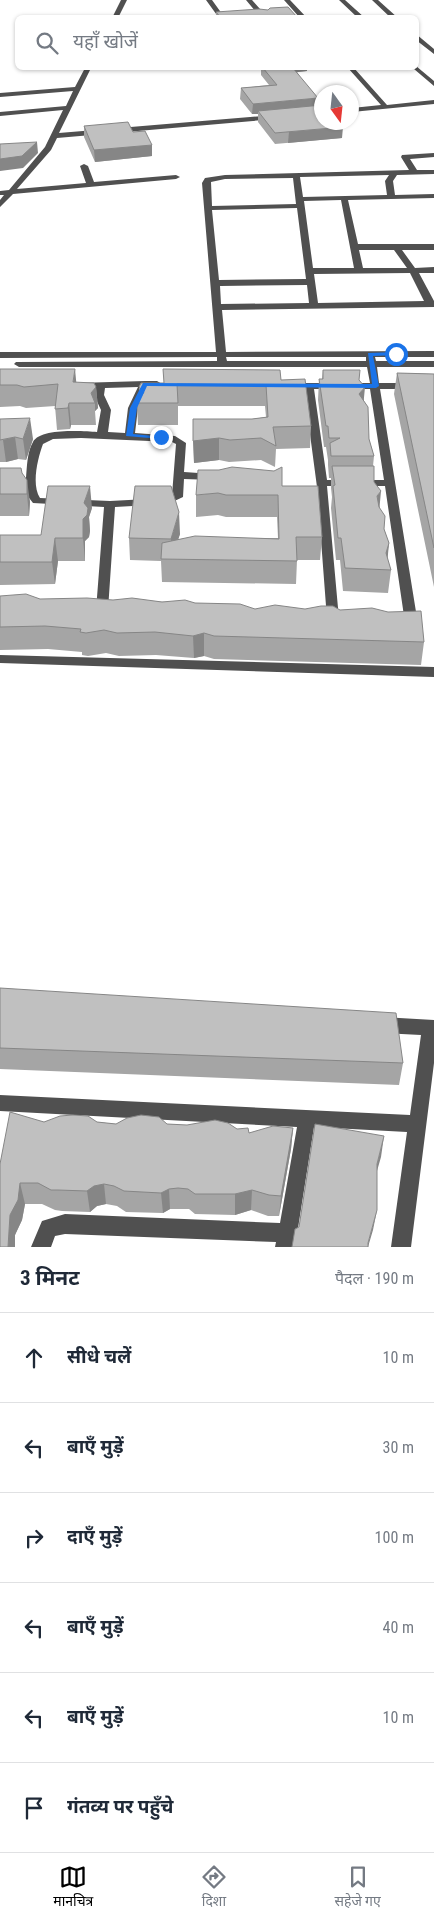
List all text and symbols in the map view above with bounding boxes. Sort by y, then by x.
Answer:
search box [15,15,419,70]
icon: search [33,29,61,57]
text: यहाँ खोजें [73,30,138,53]
north arrow [314,85,359,130]
route start [385,343,408,366]
route end [150,426,173,449]
text: 3 मिनट [20,1266,80,1290]
text: पैदल · 190 m [335,1269,414,1288]
icon: ahead [20,1344,48,1372]
text: सीधे चलें [67,1345,131,1368]
text: 10 m [382,1348,414,1367]
icon: left [20,1434,48,1462]
text: बाएँ मुड़ें [67,1435,123,1458]
text: 30 m [382,1438,414,1457]
icon: right [20,1524,48,1552]
text: दाएँ मुड़ें [67,1525,122,1548]
text: 100 m [375,1528,414,1547]
icon: left [20,1614,48,1642]
text: बाएँ मुड़ें [67,1615,123,1638]
text: 40 m [382,1618,414,1637]
icon: left [20,1704,48,1732]
text: बाएँ मुड़ें [67,1705,123,1728]
text: 10 m [382,1708,414,1727]
icon: arrive [20,1794,48,1822]
text: गंतव्य पर पहुँचे [67,1795,173,1818]
tab: मानचित्र [53,1863,93,1912]
tab: दिशा [200,1863,228,1912]
tab: सहेजे गए [335,1863,381,1912]

